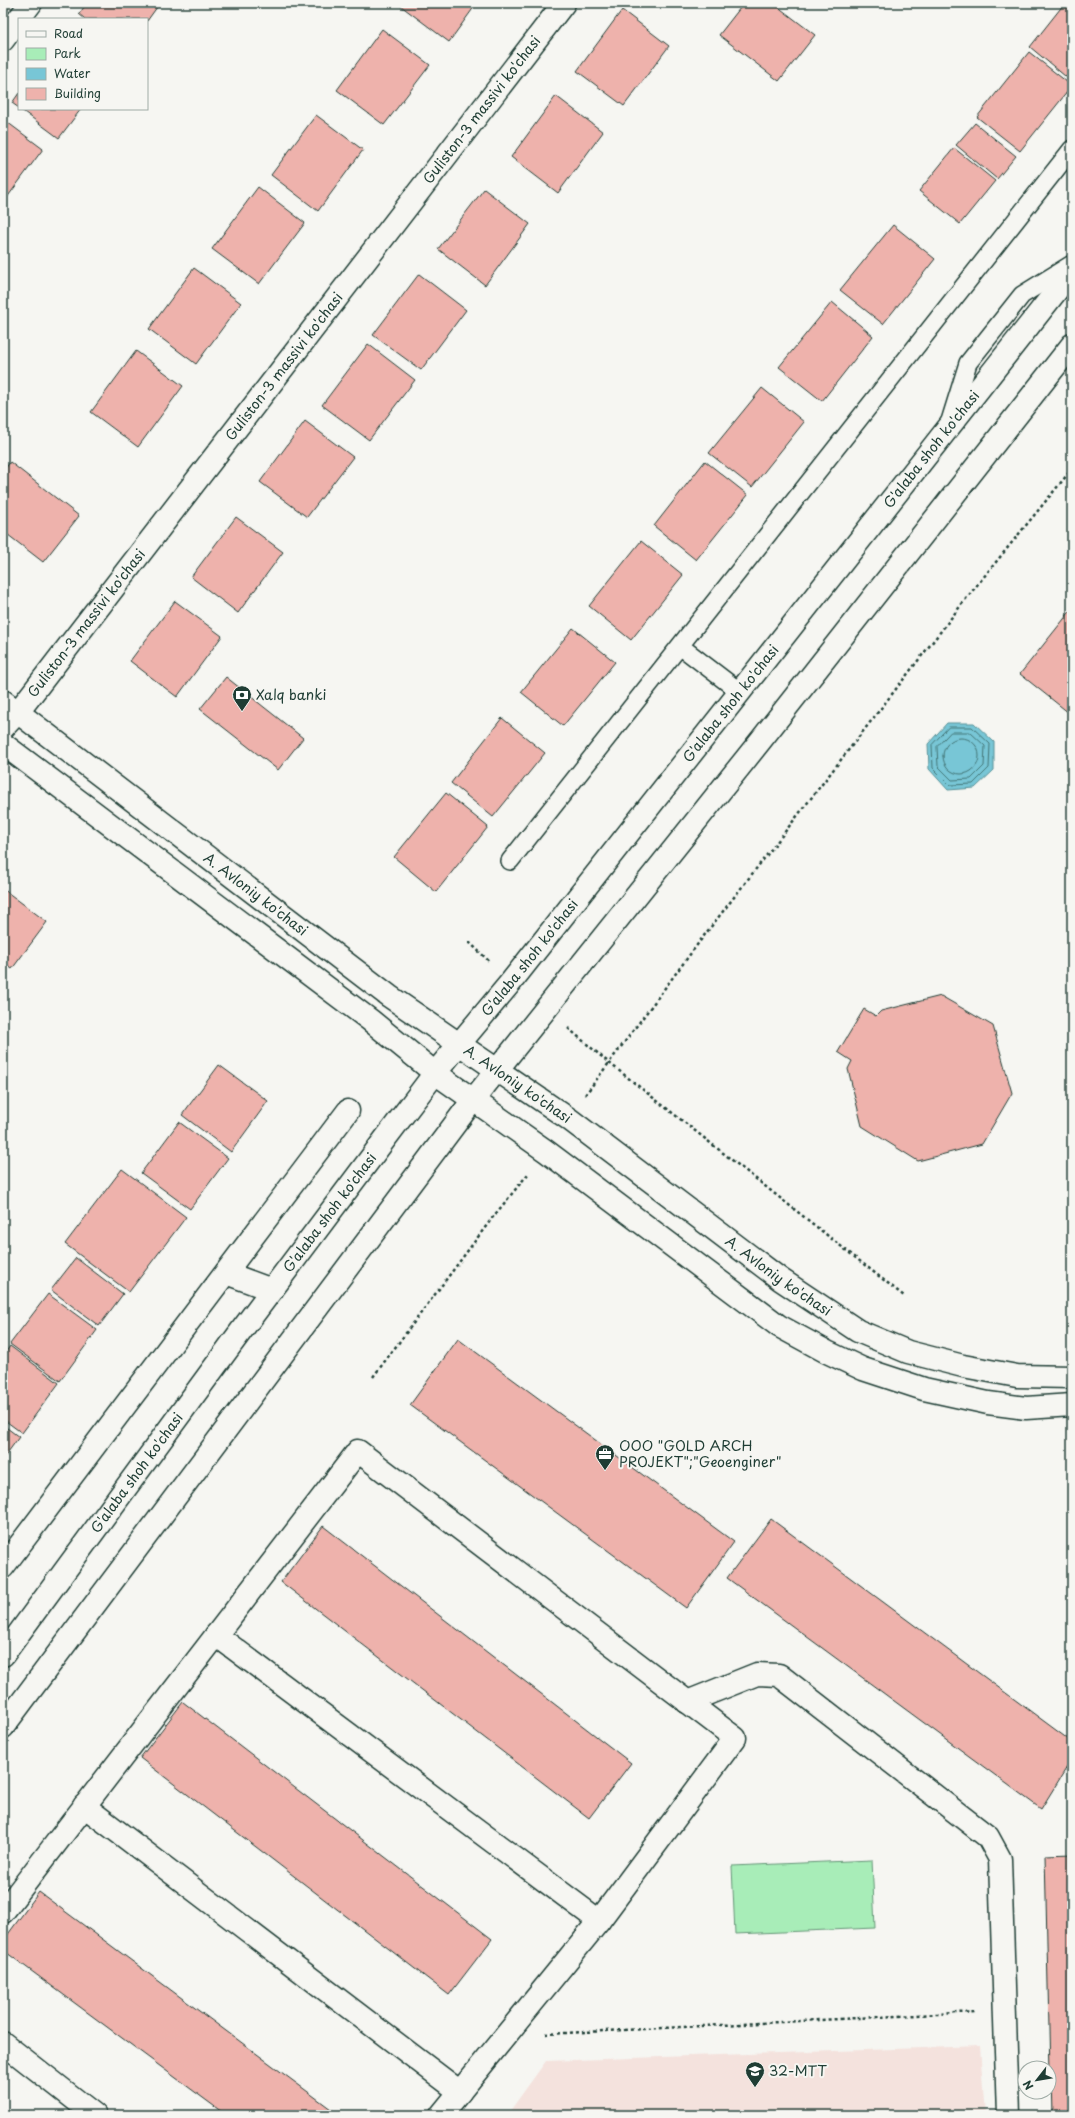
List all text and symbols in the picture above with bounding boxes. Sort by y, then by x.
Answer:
legend [18,18,148,110]
text: Road [54,24,83,42]
street label: Guliston-3 massivi ko'chasi [417,31,545,188]
text: Park [54,44,81,62]
text: Water [54,64,91,82]
text: Building [54,84,101,102]
street label: Guliston-3 massivi ko'chasi [220,288,348,445]
street label: G'alaba shoh ko'chasi [878,386,984,512]
street label: Guliston-3 massivi ko'chasi [22,544,150,701]
street label: G'alaba shoh ko'chasi [677,640,783,767]
bank icon: Xalq banki [231,684,253,712]
place label: Xalq banki [256,684,327,705]
street label: A. Avloniy ko'chasi [199,847,312,940]
street label: G'alaba shoh ko'chasi [476,894,583,1021]
street label: A. Avloniy ko'chasi [460,1039,576,1128]
street label: G'alaba shoh ko'chasi [278,1148,381,1277]
street label: A. Avloniy ko'chasi [721,1230,836,1321]
street label: G'alaba shoh ko'chasi [85,1408,188,1537]
place label: ООО "GOLD ARCH PROJEKT";"Geoenginer" [619,1435,782,1472]
office icon: ООО "GOLD ARCH PROJEKT";"Geoenginer" [594,1443,616,1471]
school or university icon: 32-MTT [744,2060,766,2088]
place label: 32-MTT [769,2060,827,2081]
north arrow [1017,2060,1057,2100]
text: N [1018,2077,1038,2094]

